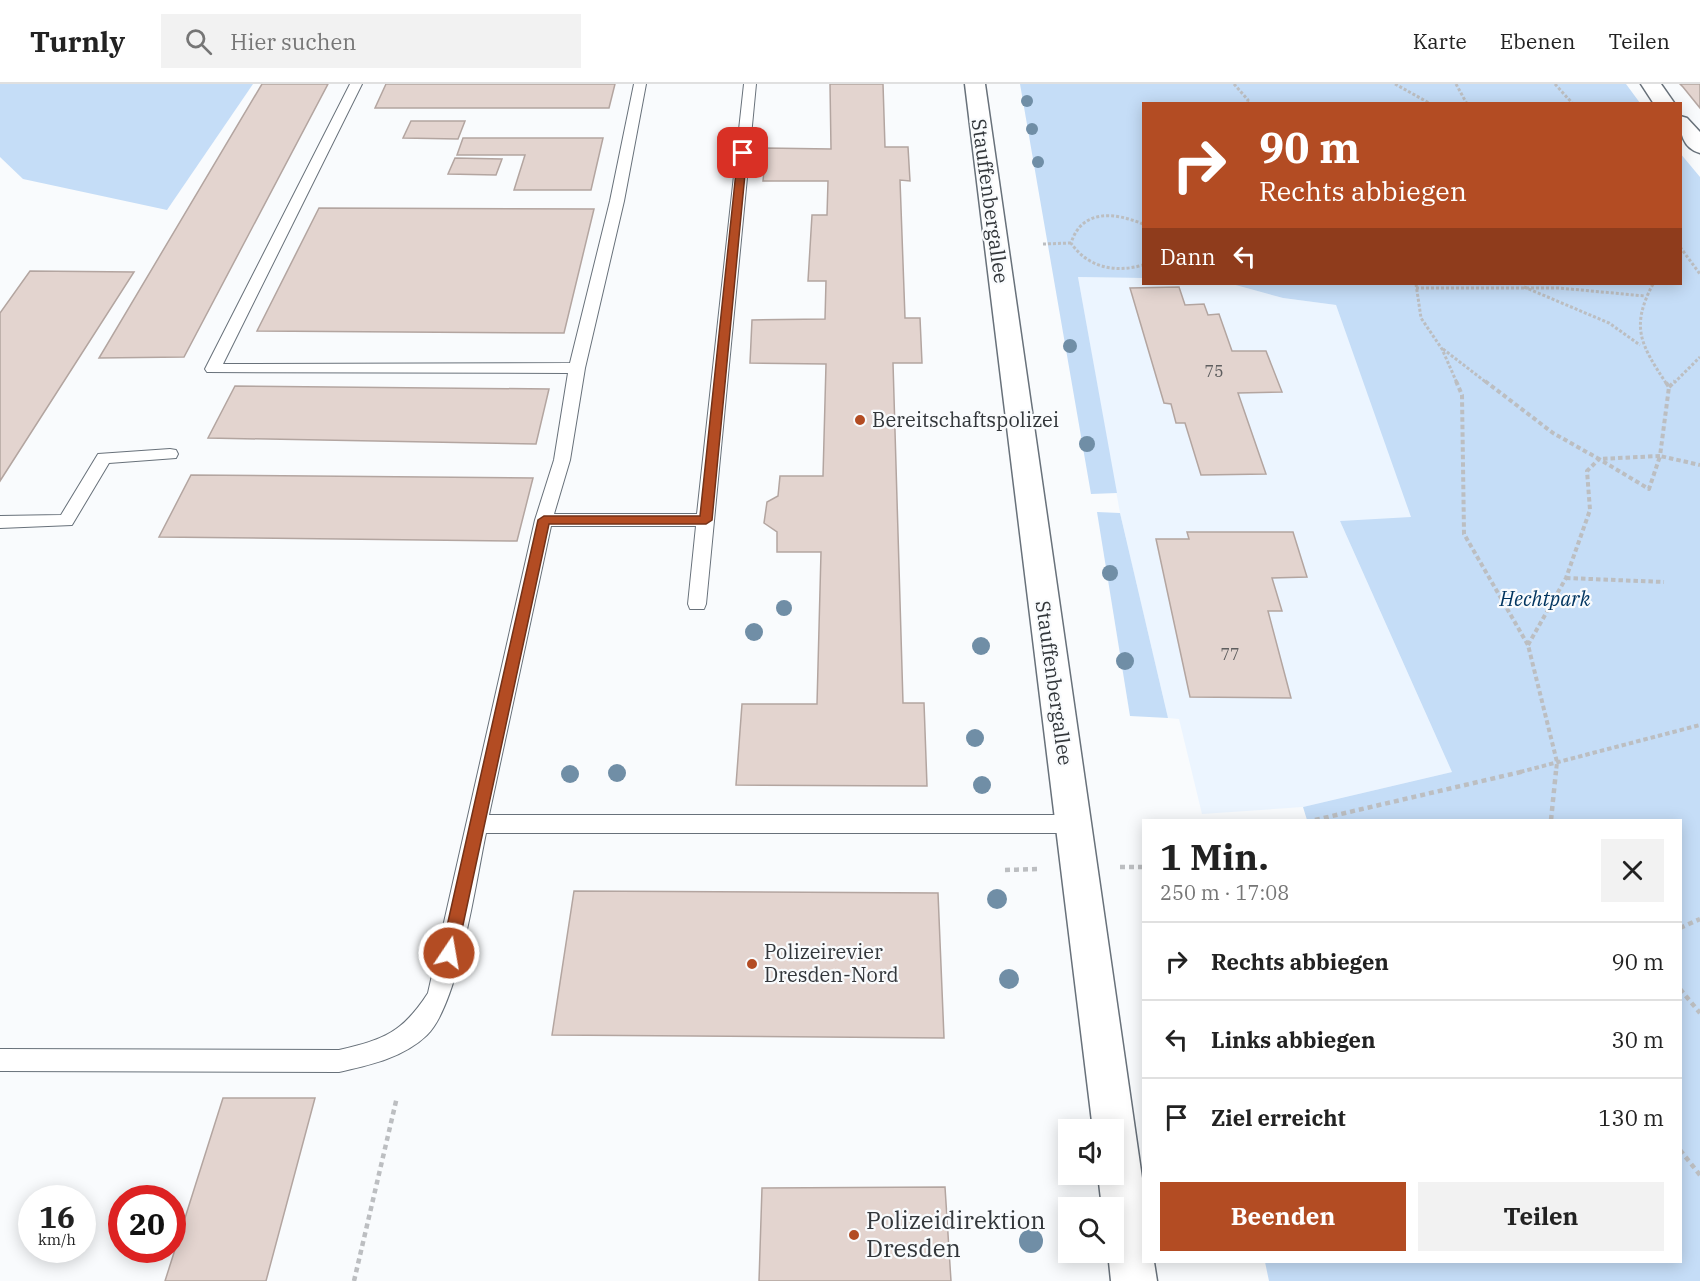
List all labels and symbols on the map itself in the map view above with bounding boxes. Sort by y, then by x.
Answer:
street label: Stauffenbergallee [966,117,1015,285]
pin [717,127,768,178]
house number: 75 [1204,361,1224,381]
place label: Bereitschaftspolizei [872,406,1059,433]
marker: Bereitschaftspolizei [853,413,867,427]
park label: Hechtpark [1499,585,1591,612]
street label: Stauffenbergallee [1030,599,1079,767]
house number: 77 [1220,644,1240,664]
position arrow [417,921,481,985]
place label: Polizeirevier Dresden-Nord [764,938,899,988]
marker: Polizeirevier Dresden-Nord [745,957,759,971]
speed limit sign: 20 [108,1185,186,1263]
place label: Polizeidirektion Dresden [866,1204,1046,1264]
marker: Polizeidirektion Dresden [847,1228,861,1242]

